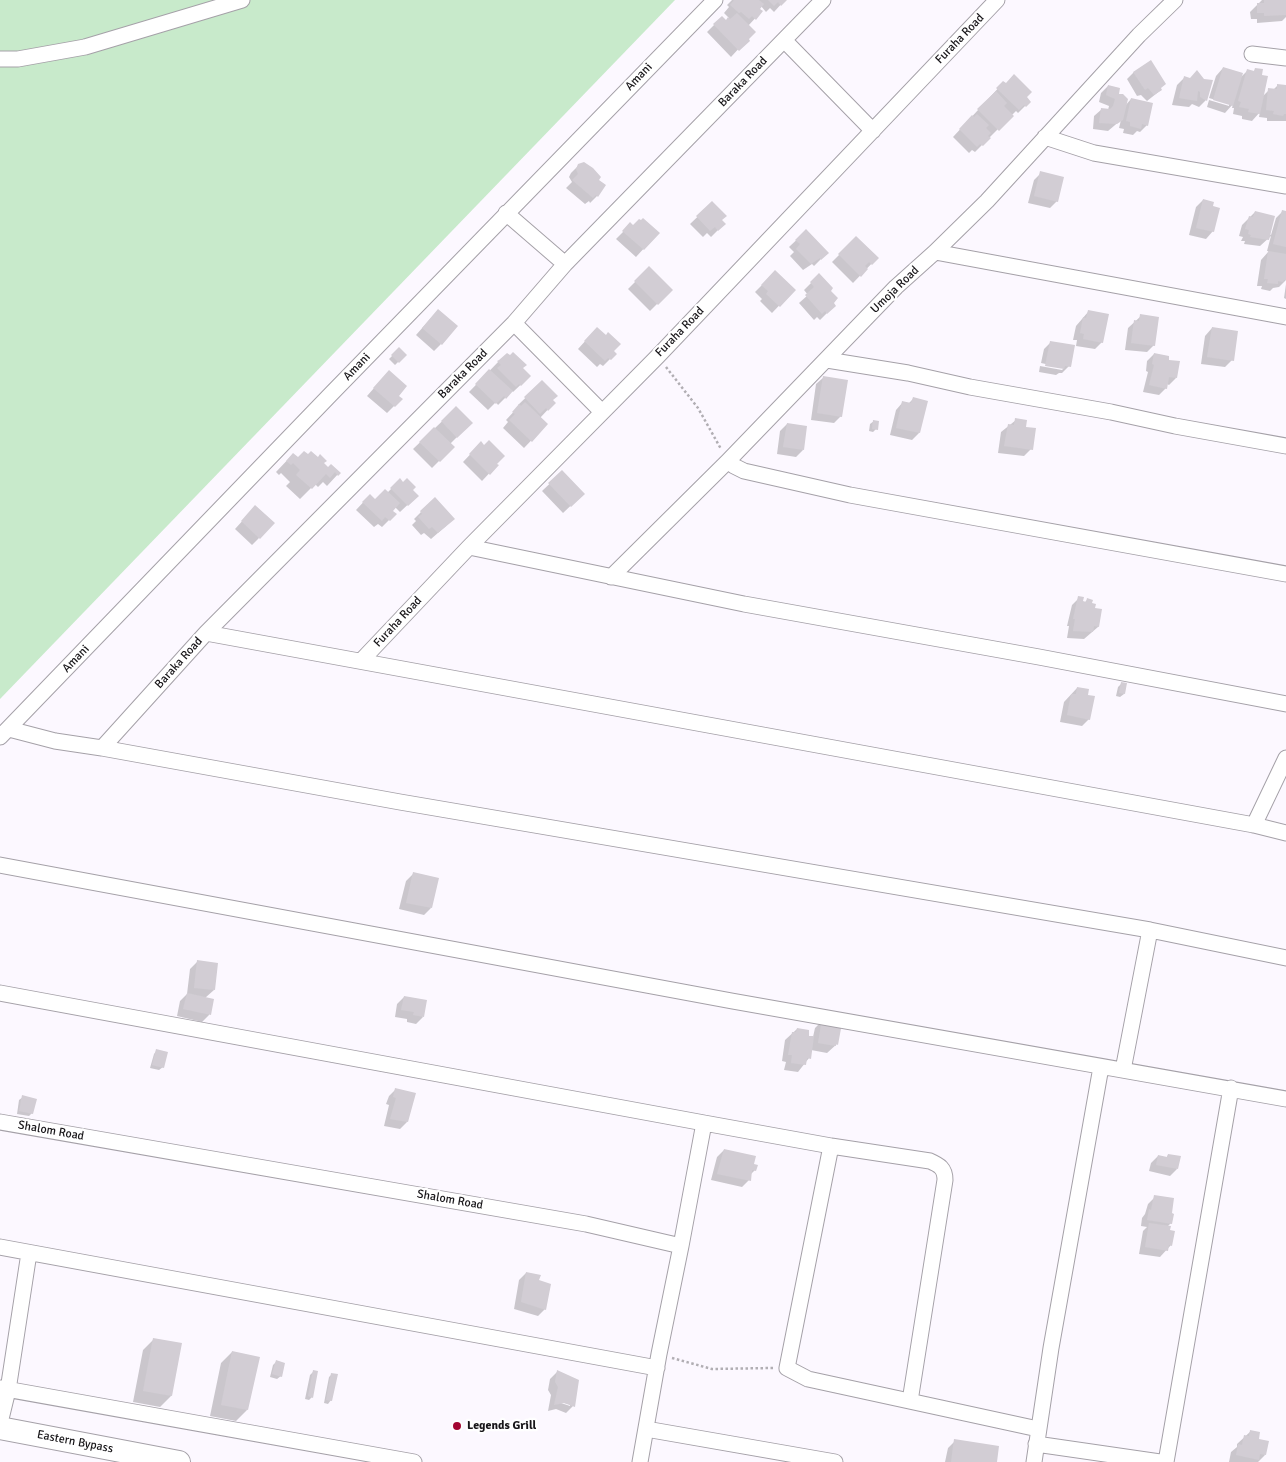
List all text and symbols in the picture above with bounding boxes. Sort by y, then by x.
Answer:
street label: Furaha Road [933,11,987,67]
street label: Baraka Road [716,54,770,110]
street label: Amani [622,60,656,94]
street label: Umoja Road [868,263,922,317]
street label: Furaha Road [653,304,707,360]
street label: Baraka Road [435,346,491,402]
street label: Amani [340,350,374,384]
street label: Furaha Road [371,594,425,650]
street label: Baraka Road [152,634,206,692]
street label: Amani [59,642,93,676]
street label: Shalom Road [17,1118,85,1144]
street label: Shalom Road [416,1187,484,1213]
place label: Legends Grill [467,1419,536,1433]
marker: Legends Grill [451,1420,463,1432]
street label: Eastern Bypass [36,1428,114,1456]

